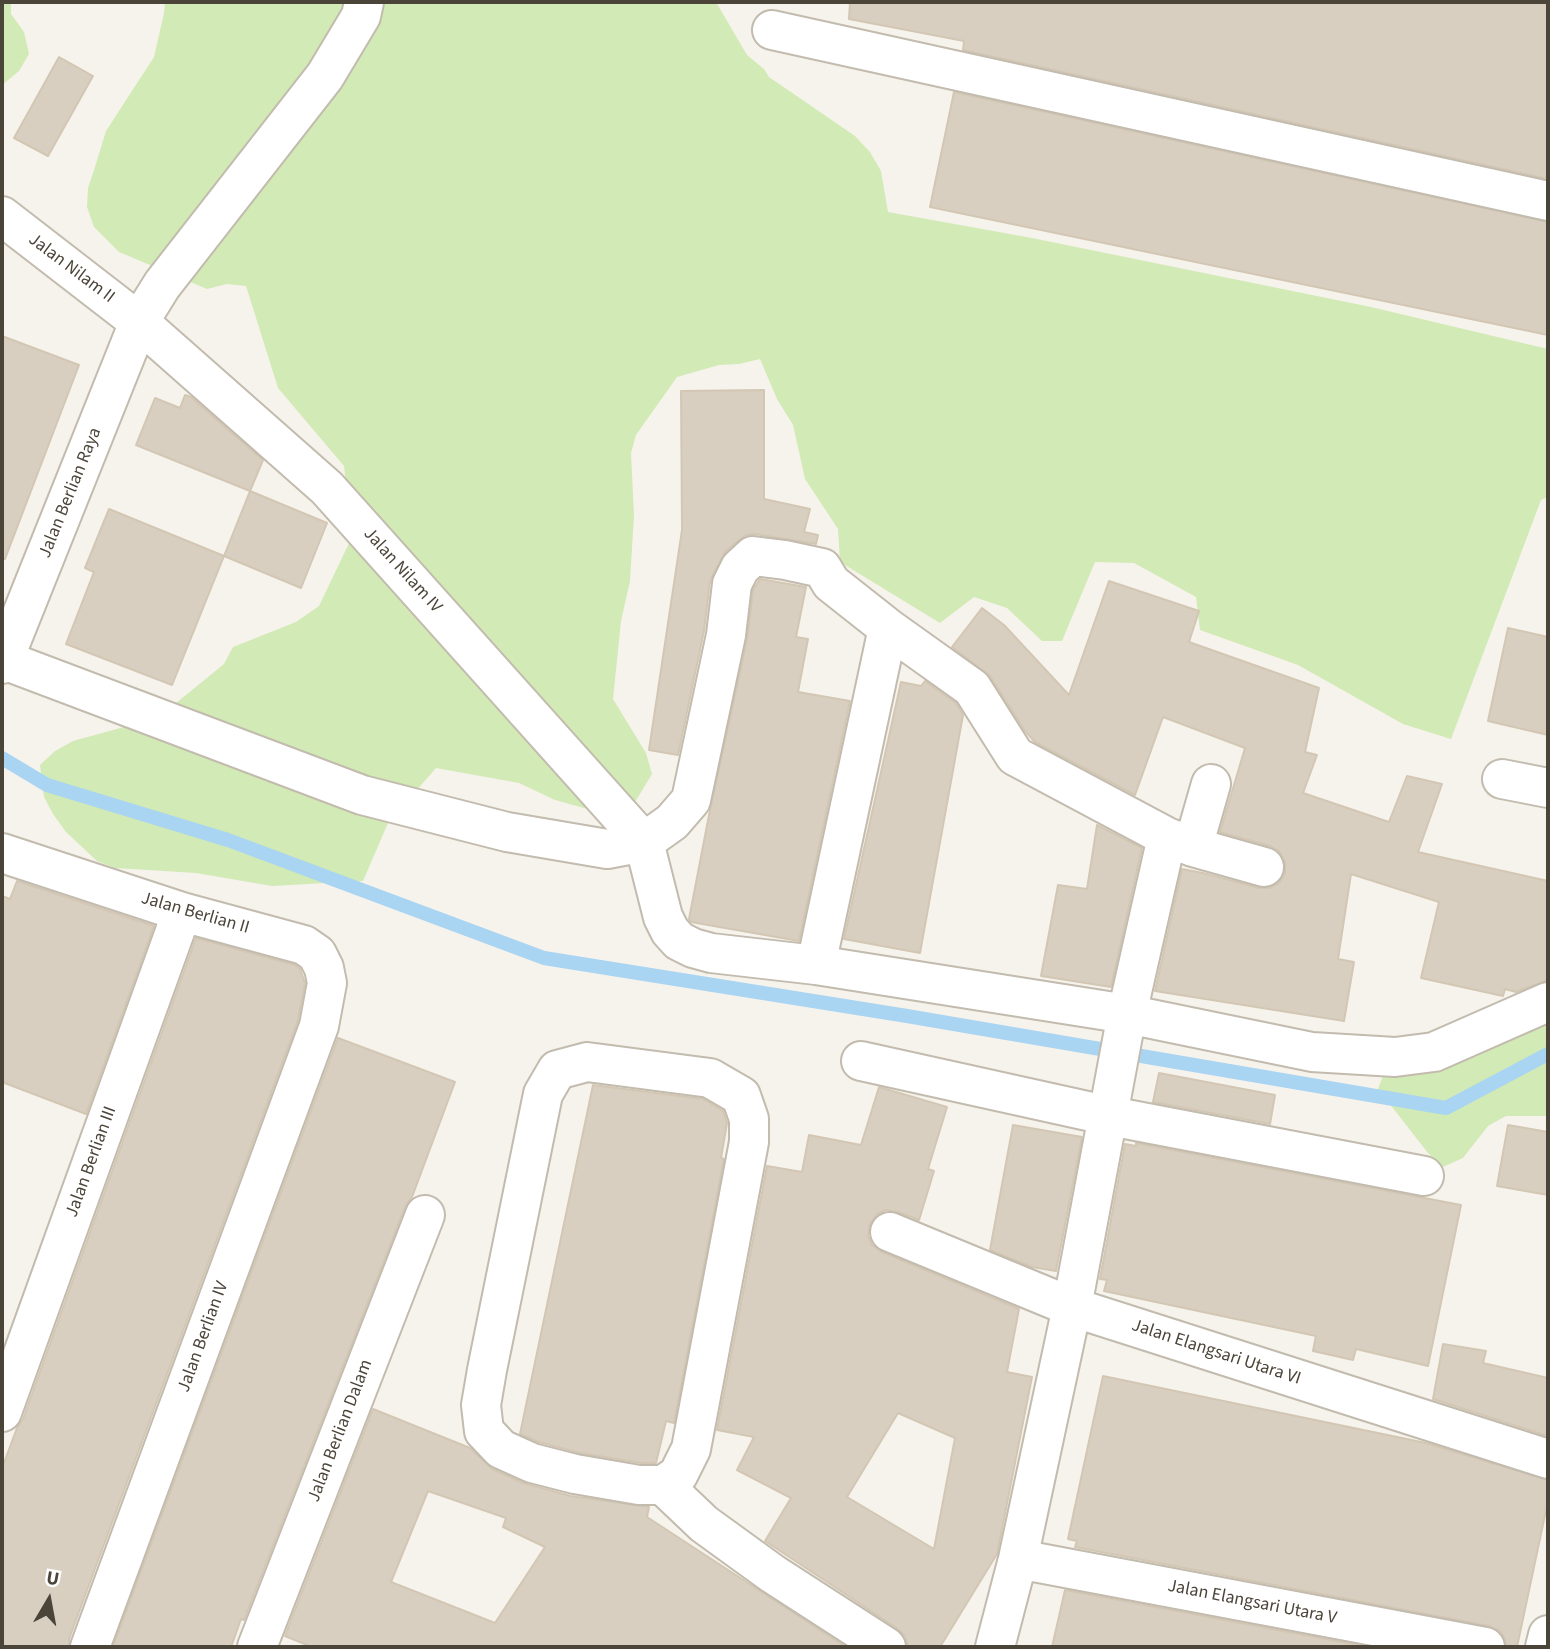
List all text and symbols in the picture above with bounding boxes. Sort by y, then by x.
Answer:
street label: Jalan Nilam II [24,230,118,308]
street label: Jalan Berlian Raya [35,425,107,561]
street label: Jalan Nilam IV [358,524,446,618]
street label: Jalan Berlian II [138,888,252,940]
street label: Jalan Berlian III [62,1104,122,1220]
street label: Jalan Berlian IV [174,1279,234,1395]
street label: Jalan Elangsari Utara VI [1129,1315,1303,1391]
street label: Jalan Berlian Dalam [304,1357,378,1505]
text: U [44,1564,61,1593]
north arrow [14,1565,84,1635]
street label: Jalan Elangsari Utara V [1166,1576,1338,1630]

